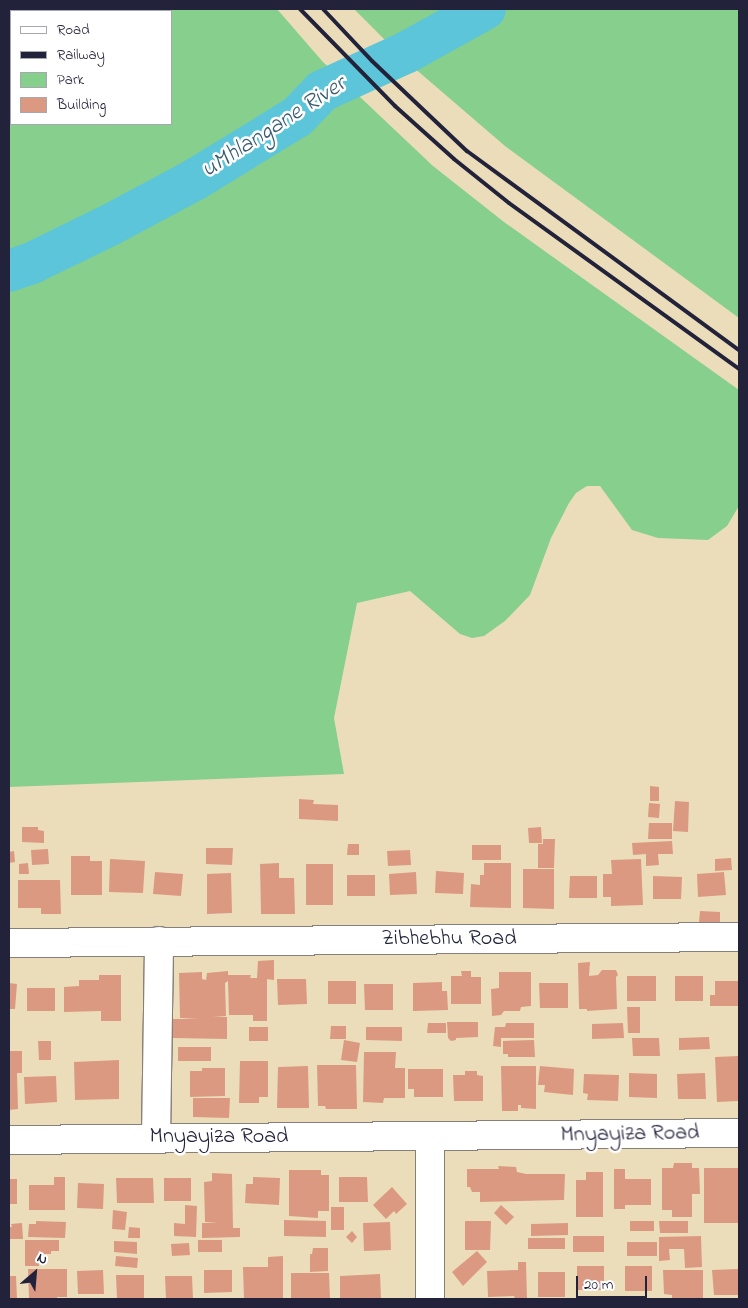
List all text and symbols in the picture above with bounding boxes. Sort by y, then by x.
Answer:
legend [10,10,172,125]
text: Road [57,19,90,41]
text: Railway [57,44,105,66]
text: Park [57,69,84,91]
water label: uMhlangane River [196,71,352,185]
text: Building [57,94,106,116]
street label: Zibhebhu Road [382,927,516,953]
street label: Mnyayiza Road [560,1121,700,1149]
street label: Mnyayiza Road [150,1125,288,1151]
north arrow [10,1248,60,1298]
text: N [33,1248,51,1271]
scale bar [578,1266,649,1298]
text: 20 m [584,1274,613,1296]

